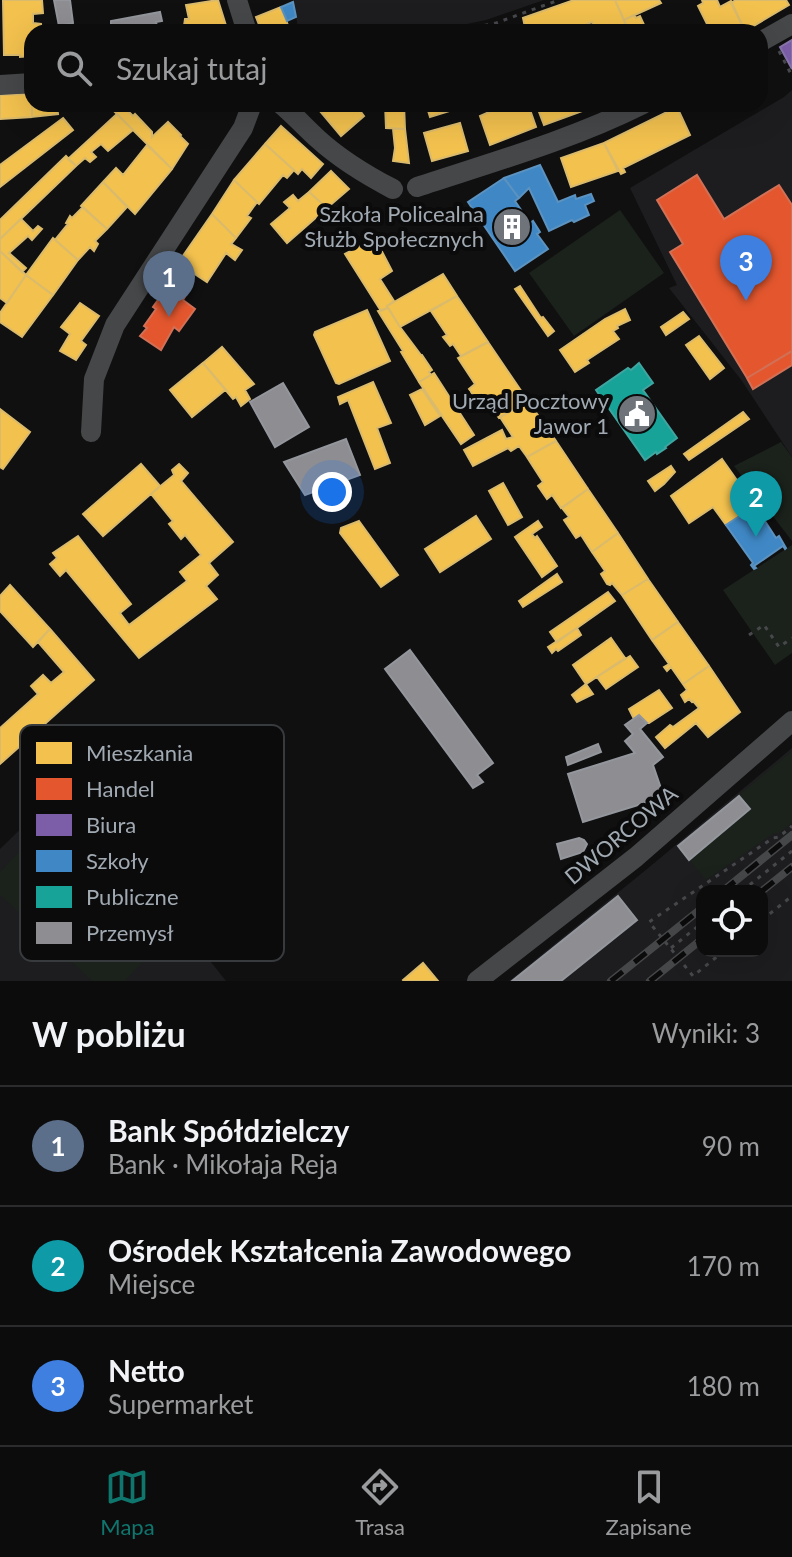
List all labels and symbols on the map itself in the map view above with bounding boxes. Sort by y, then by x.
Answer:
place label: Szkoła Policealna Służb Społecznych [304,200,484,252]
building icon: Szkoła Policealna Służb Społecznych [491,206,533,248]
pin: 3 [720,235,772,301]
pin: 1 [143,251,195,317]
place label: Urząd Pocztowy Jawor 1 [452,387,610,439]
public building icon: Urząd Pocztowy Jawor 1 [616,393,658,435]
pin: 2 [730,471,782,537]
your location [312,472,352,512]
legend [20,725,284,961]
text: Mieszkania [86,739,193,766]
text: Handel [86,775,155,802]
street label: DWORCOWA [559,780,683,890]
text: Biura [86,811,136,838]
text: Szkoły [86,847,149,874]
text: Publiczne [86,883,179,910]
text: Przemysł [86,919,174,946]

